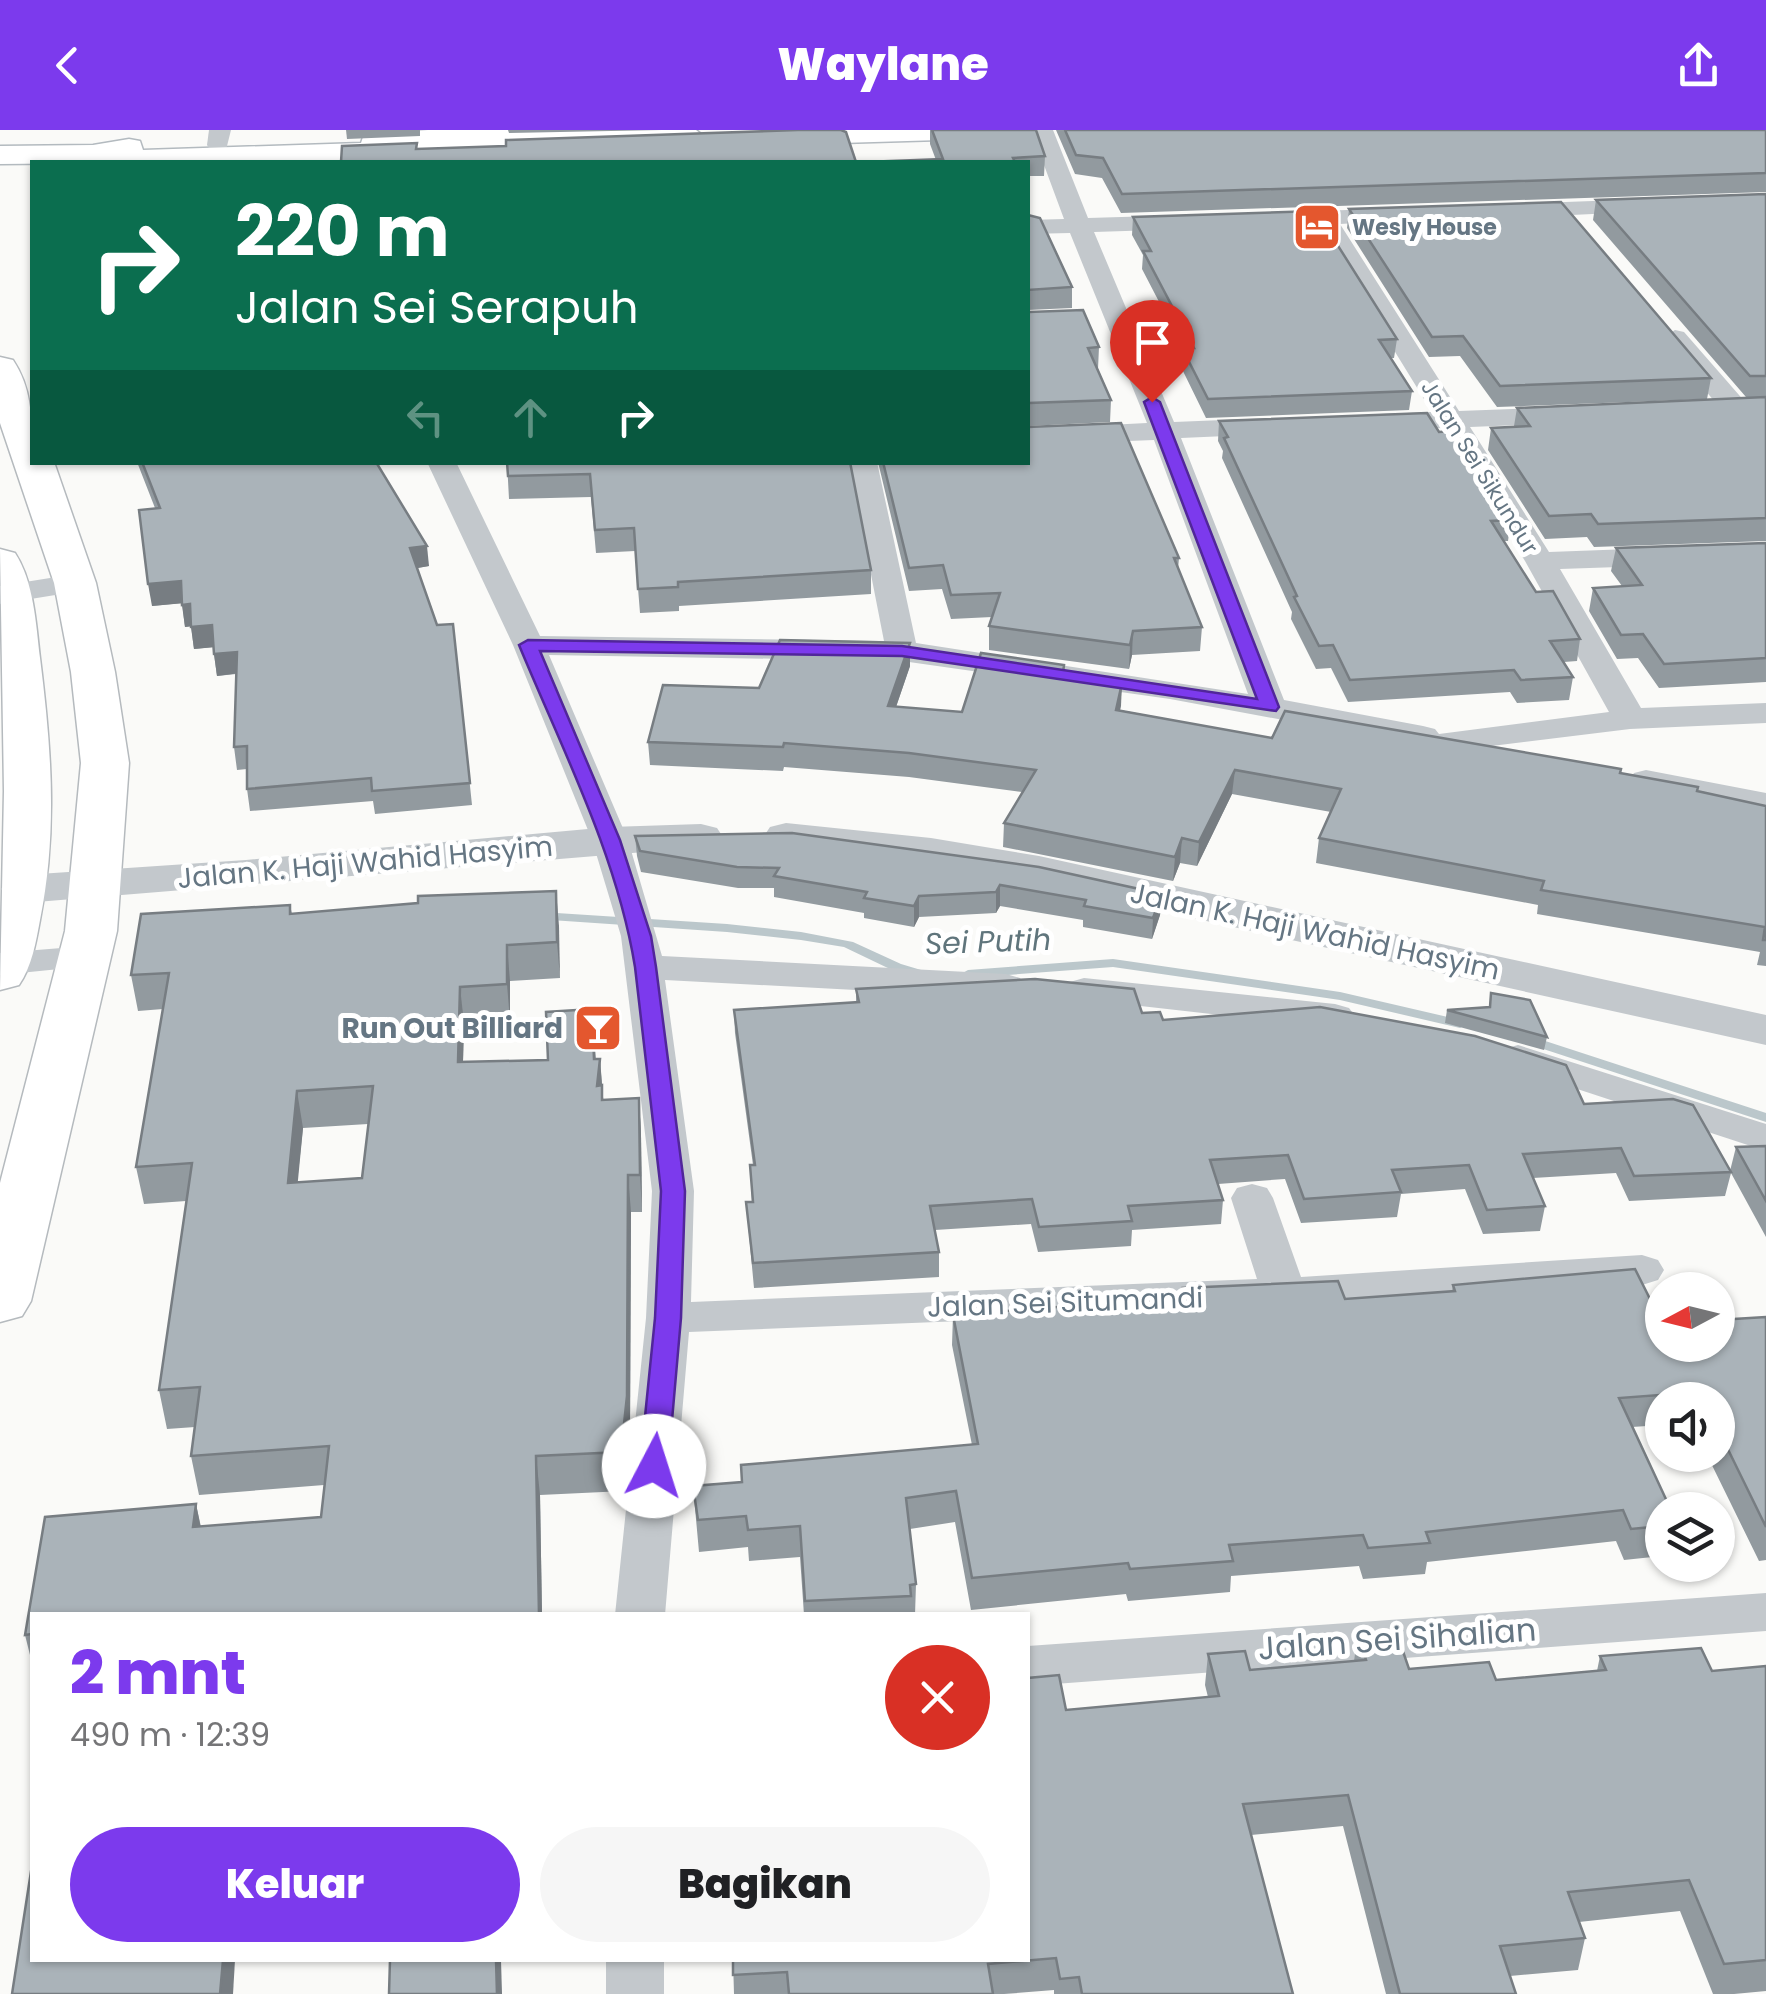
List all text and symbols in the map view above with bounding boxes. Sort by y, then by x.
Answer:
text: Waylane [777,33,989,96]
icon: back [40,38,95,93]
icon: share [1671,38,1726,93]
text: 220 m [235,182,450,281]
icon: right [70,200,200,330]
hotel icon: Wesly House [1291,201,1343,253]
place label: Wesly House [1352,212,1497,243]
text: Jalan Sei Serapuh [235,276,639,339]
pin [1110,300,1195,403]
icon: arrive [1125,315,1180,370]
street label: Jalan Sei Sikundur [1414,374,1546,560]
icon: left [398,390,453,445]
icon: ahead [503,390,558,445]
icon: right [608,390,663,445]
street label: Jalan K. Haji Wahid Hasyim [176,827,554,898]
street label: Jalan K. Haji Wahid Hasyim [1127,873,1503,990]
water label: Sei Putih [924,918,1052,965]
bar icon: Run Out Billiard [572,1002,624,1054]
place label: Run Out Billiard [341,1009,563,1048]
north arrow [1645,1272,1735,1362]
map controls [1645,1272,1735,1582]
street label: Jalan Sei Situmandi [926,1278,1204,1327]
button: sound [1645,1382,1735,1472]
position arrow [602,1414,706,1518]
button: layers [1645,1492,1735,1582]
street label: Jalan Sei Sihalian [1256,1606,1538,1671]
text: 2 mnt [70,1631,246,1715]
button: close [885,1645,990,1750]
text: 490 m · 12:39 [70,1712,270,1757]
button: Keluar [70,1827,520,1942]
button: Bagikan [540,1827,990,1942]

